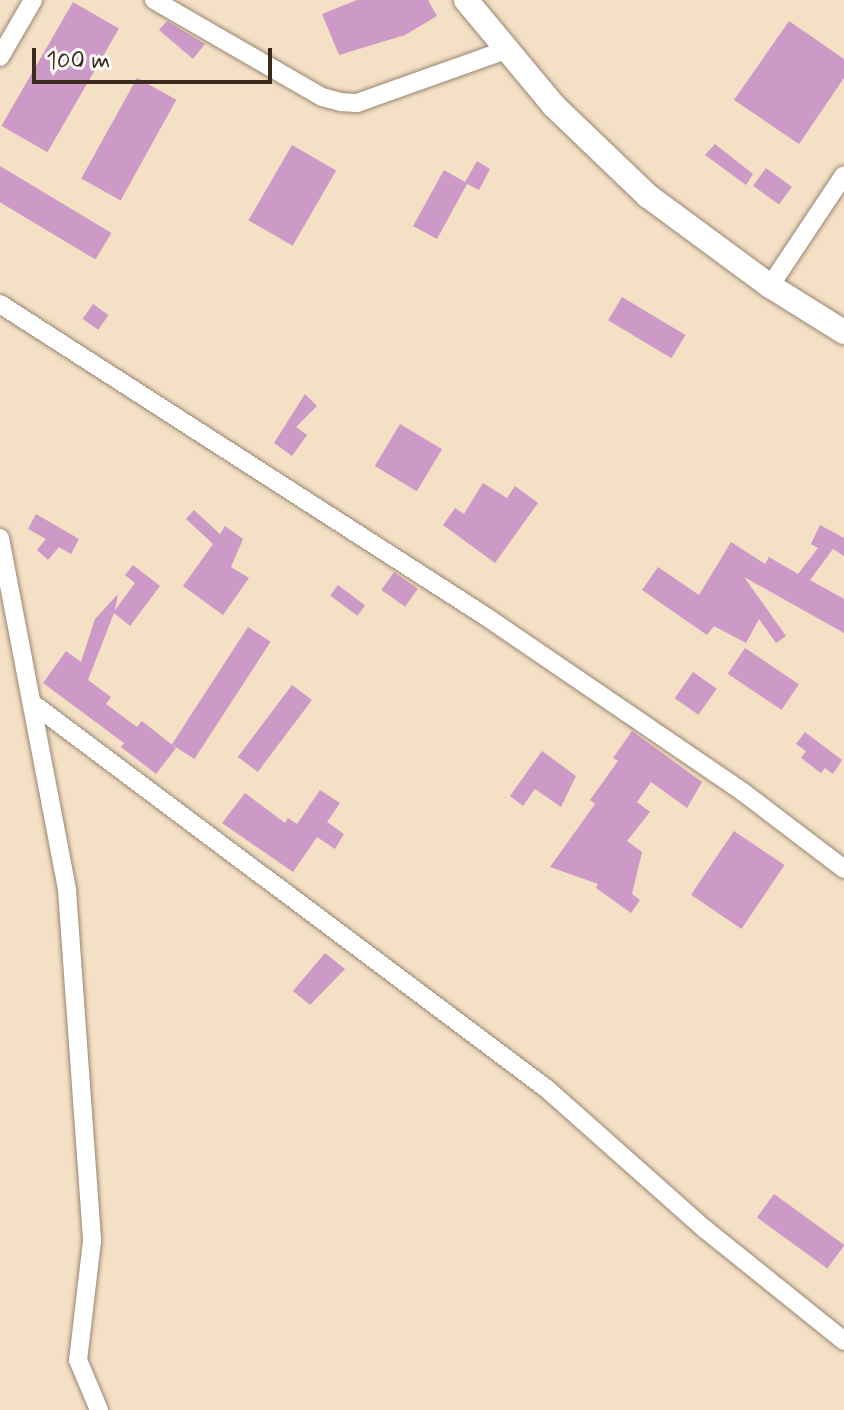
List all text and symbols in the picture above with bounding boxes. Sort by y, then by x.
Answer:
scale bar [36,32,276,82]
text: 100 m [46,46,110,77]

